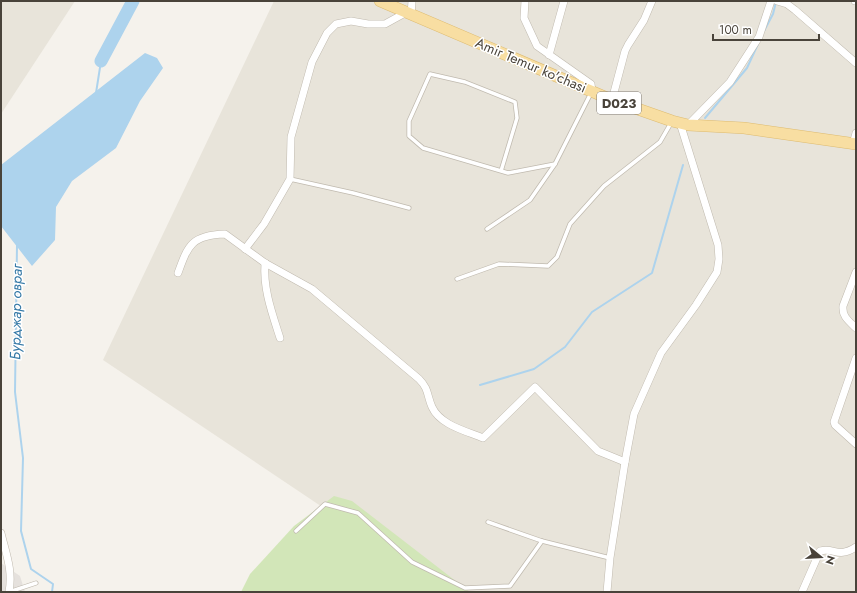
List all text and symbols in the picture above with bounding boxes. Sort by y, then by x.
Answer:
scale bar [713,16,819,42]
text: 100 m [719,21,752,39]
street label: Amir Temur ko'chasi [472,33,590,97]
road number: D023 [597,92,641,114]
water label: Бурджар овраг [4,263,28,360]
north arrow [801,537,841,577]
text: N [822,553,839,567]

